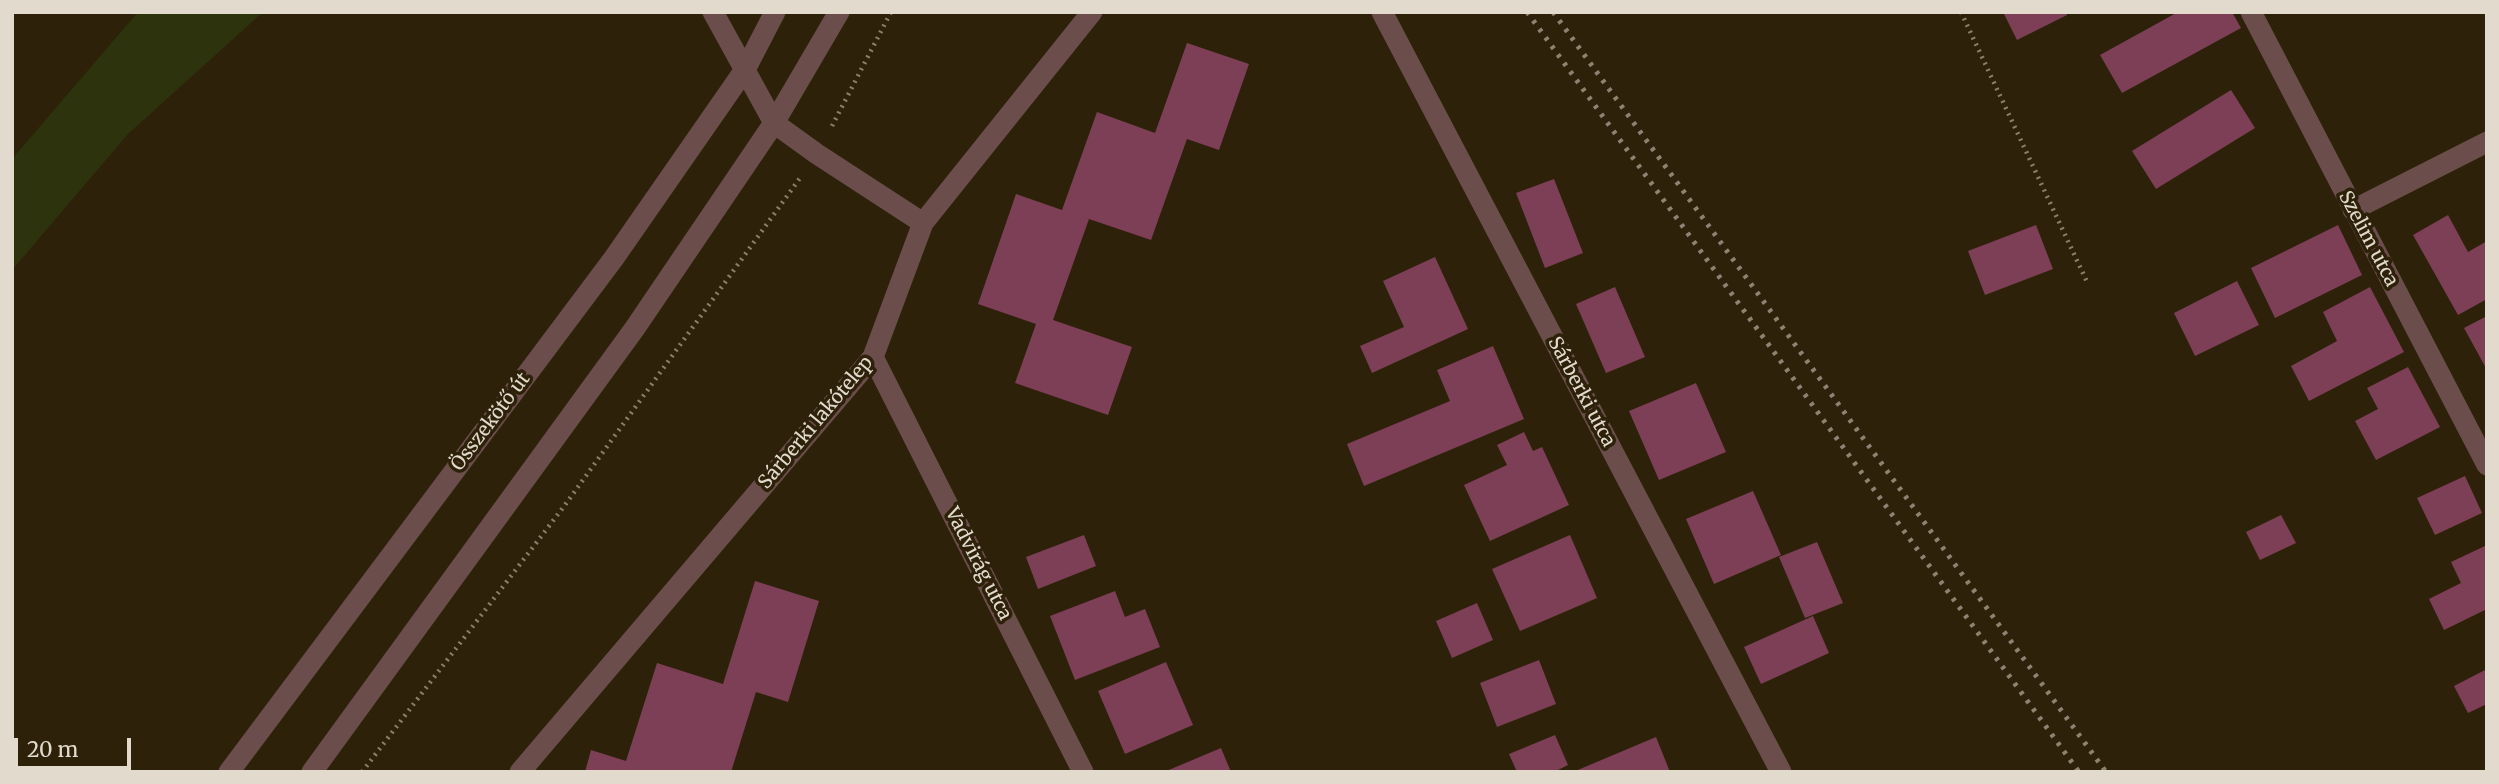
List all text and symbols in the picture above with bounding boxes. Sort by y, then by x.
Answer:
street label: Szelim utca [2333,187,2403,291]
street label: Sárberki utca [1542,333,1620,451]
street label: Sárberki lakótelep [754,352,878,494]
street label: Összekötő út [447,368,535,476]
street label: Vadvirág utca [940,504,1016,624]
scale bar [18,724,135,768]
text: 20 m [27,736,78,763]

